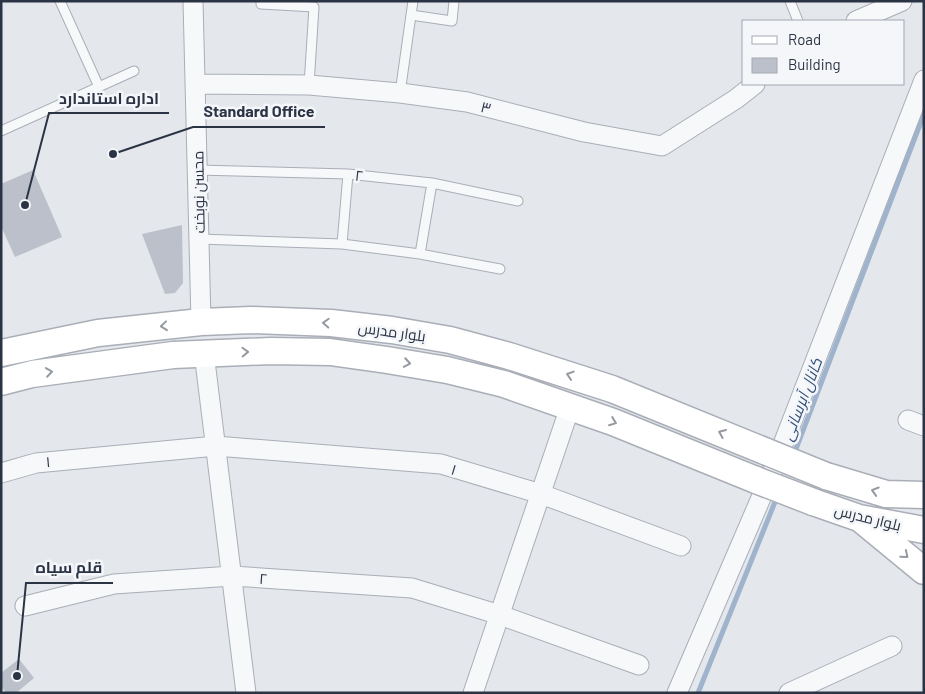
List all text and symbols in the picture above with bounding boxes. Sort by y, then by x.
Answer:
legend [742,20,905,85]
text: Road [788,30,821,48]
text: Building [788,55,841,73]
callout: اداره استاندارد [49,82,169,113]
text: اداره استاندارد [59,88,159,108]
callout: Standard Office [193,96,325,127]
street label: ۳ [479,97,493,117]
text: Standard Office [203,101,315,120]
street label: محسن نوبخت [188,150,210,234]
street label: ۲ [354,166,364,184]
street label: بلوار مدرس [357,317,427,347]
one-way arrow [322,318,330,329]
one-way arrow [160,320,168,331]
one-way arrow [241,346,249,357]
water label: کانال آبرسانی [777,355,826,443]
one-way arrow [402,358,411,368]
one-way arrow [45,367,53,377]
one-way arrow [566,371,575,381]
one-way arrow [608,416,617,426]
one-way arrow [718,429,727,439]
street label: ۱ [45,452,51,470]
street label: ۱ [449,460,459,478]
one-way arrow [872,486,880,496]
street label: بلوار مدرس [832,500,903,536]
one-way arrow [900,549,909,558]
callout: قلم سیاه [26,552,113,583]
text: قلم سیاه [36,557,102,579]
street label: ۲ [258,569,268,587]

